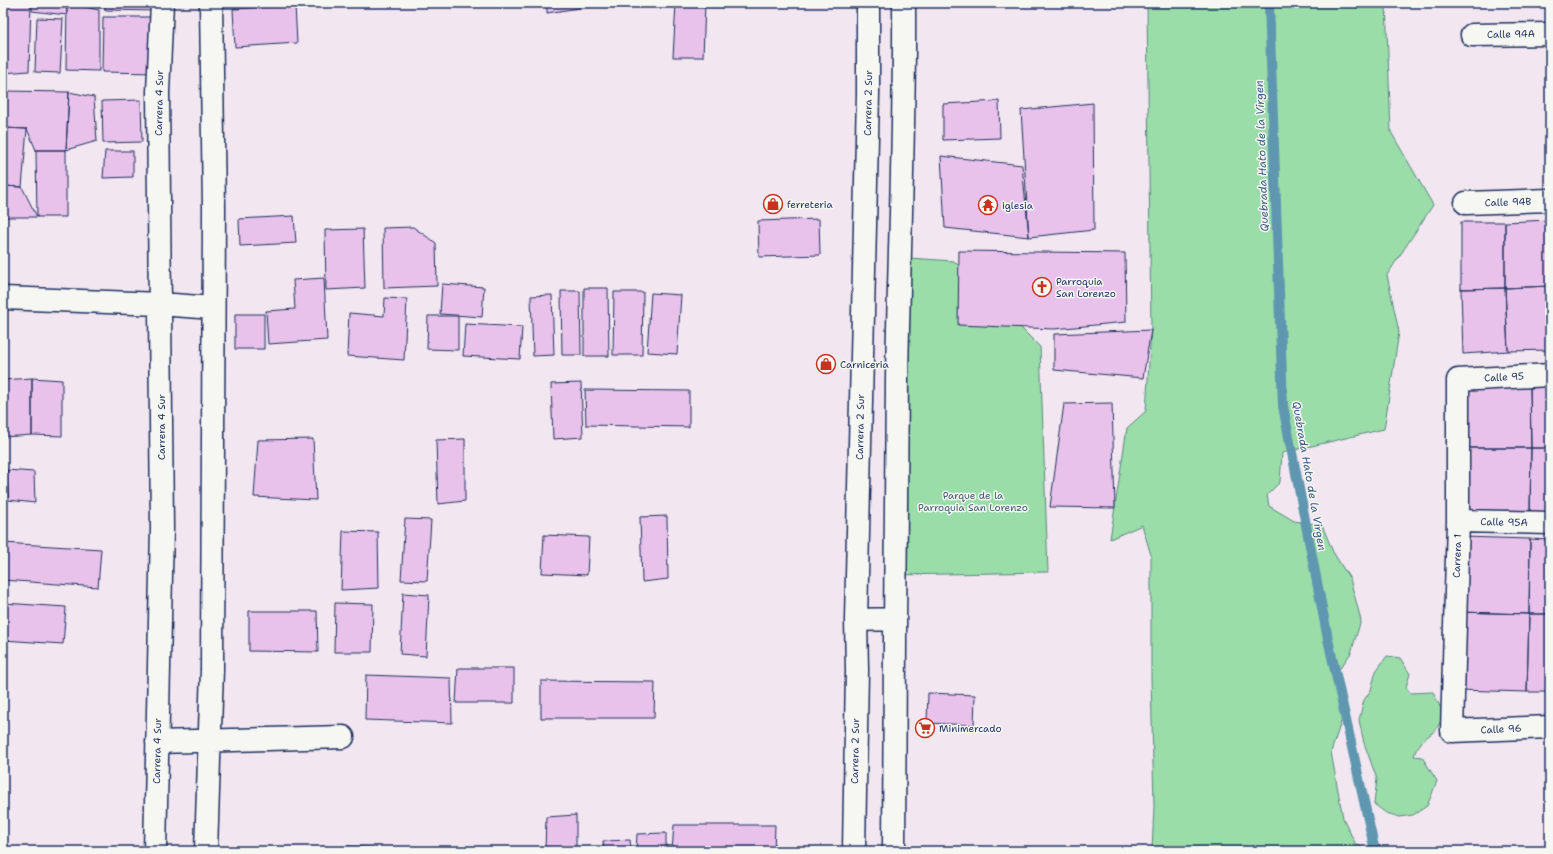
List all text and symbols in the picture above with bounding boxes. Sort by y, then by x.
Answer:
street label: Calle 94A [1487,27,1535,41]
street label: Carrera 4 Sur [152,70,166,136]
street label: Carrera 2 Sur [861,70,875,136]
water label: Quebrada Hato de la Virgen [1252,80,1272,232]
shop icon: ferreteria [762,193,784,215]
temple icon: iglesia [977,194,999,216]
street label: Calle 94B [1484,195,1532,209]
place label: ferreteria [787,198,833,211]
place label: iglesia [1002,199,1034,212]
place label: Parroquia San Lorenzo [1056,275,1116,300]
church icon: Parroquia San Lorenzo [1031,276,1053,298]
shop icon: Carniceria [815,353,837,375]
place label: Carniceria [840,358,890,371]
street label: Calle 95 [1484,369,1524,385]
street label: Carrera 4 Sur [155,394,168,460]
street label: Carrera 2 Sur [853,394,867,460]
water label: Quebrada Hato de la Virgen [1288,400,1330,552]
park label: Parque de la Parroquia San Lorenzo [918,489,1028,514]
street label: Calle 95A [1480,515,1528,529]
street label: Carrera 1 [1450,534,1464,578]
supermarket icon: Minimercado [914,717,936,739]
street label: Carrera 4 Sur [150,718,164,784]
street label: Carrera 2 Sur [848,718,862,784]
street label: Calle 96 [1480,721,1522,737]
place label: Minimercado [939,722,1001,735]

